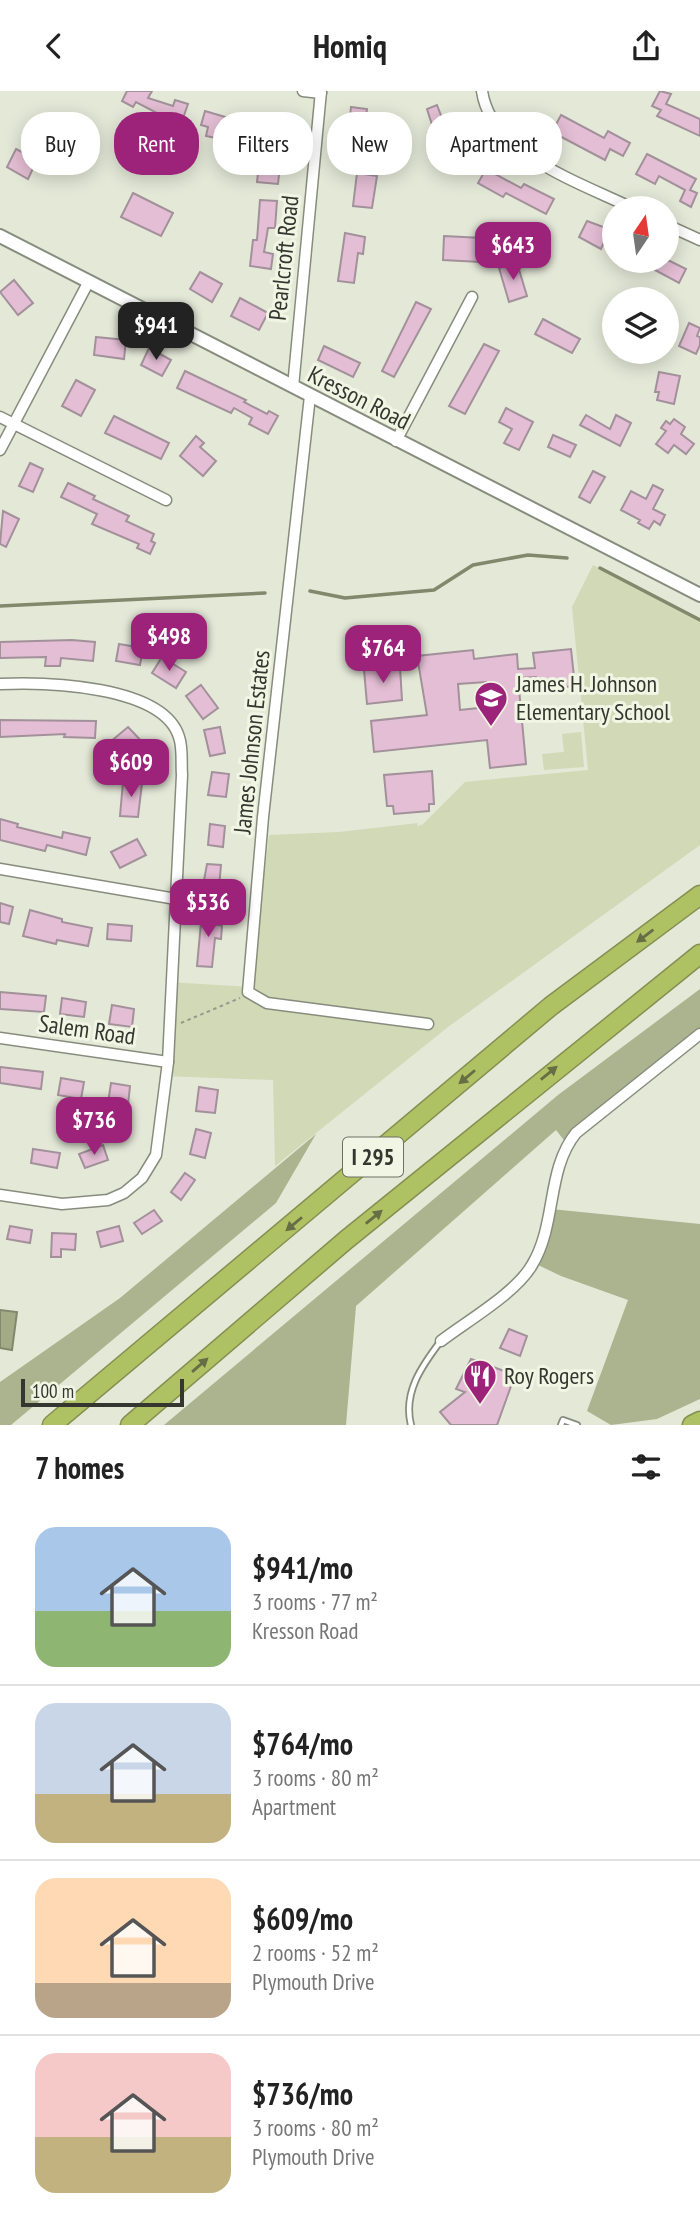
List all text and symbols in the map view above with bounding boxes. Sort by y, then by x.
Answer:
text: Homiq [313,25,387,67]
icon: back [35,27,73,65]
icon: share [627,27,665,65]
chip: Buy [21,112,100,175]
chip: Rent [114,112,199,175]
chip: Filters [213,112,313,175]
chip: New [327,112,412,175]
chip: Apartment [426,112,562,175]
street label: Pearlcroft Road [262,194,305,322]
north arrow [602,196,679,273]
map controls [602,196,679,364]
pin: $643 [472,223,554,282]
text: $643 [491,230,535,259]
button: layers [602,287,679,364]
pin: $941 [115,303,197,362]
text: $941 [134,310,178,339]
street label: Kresson Road [303,359,416,437]
pin: $498 [128,613,210,673]
text: $498 [147,621,191,650]
pin: $764 [342,625,424,685]
text: $764 [361,633,405,662]
street label: James Johnson Estates [226,649,277,836]
place label: James H. Johnson Elementary School [515,668,670,727]
school or university icon: James H. Johnson Elementary School [472,679,510,728]
pin: $609 [90,739,172,799]
text: $609 [109,747,153,776]
pin: $536 [167,879,249,939]
text: $536 [186,887,230,916]
one-way arrow [637,928,655,943]
street label: Salem Road [37,1007,137,1052]
one-way arrow [541,1066,558,1081]
one-way arrow [459,1069,476,1084]
pin: $736 [53,1097,135,1157]
text: $736 [72,1105,116,1134]
road number: I 295 [343,1137,403,1177]
one-way arrow [365,1210,382,1225]
one-way arrow [285,1216,302,1231]
restaurant icon: Roy Rogers [461,1357,499,1406]
one-way arrow [192,1358,209,1373]
place label: Roy Rogers [504,1360,594,1391]
scale bar [21,1376,184,1408]
text: 100 m [32,1379,74,1403]
text: 7 homes [35,1448,124,1487]
icon: filters [627,1448,665,1486]
text: $941/mo [252,1548,353,1587]
icon: home [91,1555,175,1639]
text: 3 rooms · 77 m² [252,1587,378,1616]
text: Kresson Road [252,1616,358,1645]
text: $764/mo [252,1724,353,1763]
icon: home [91,1731,175,1815]
text: 3 rooms · 80 m² [252,1763,379,1792]
text: Apartment [252,1792,336,1821]
text: $609/mo [252,1899,353,1938]
icon: home [91,1906,175,1990]
text: 2 rooms · 52 m² [252,1938,379,1967]
text: Plymouth Drive [252,1967,374,1996]
text: $736/mo [252,2074,353,2113]
icon: home [91,2081,175,2165]
text: 3 rooms · 80 m² [252,2113,379,2142]
text: Plymouth Drive [252,2142,374,2171]

